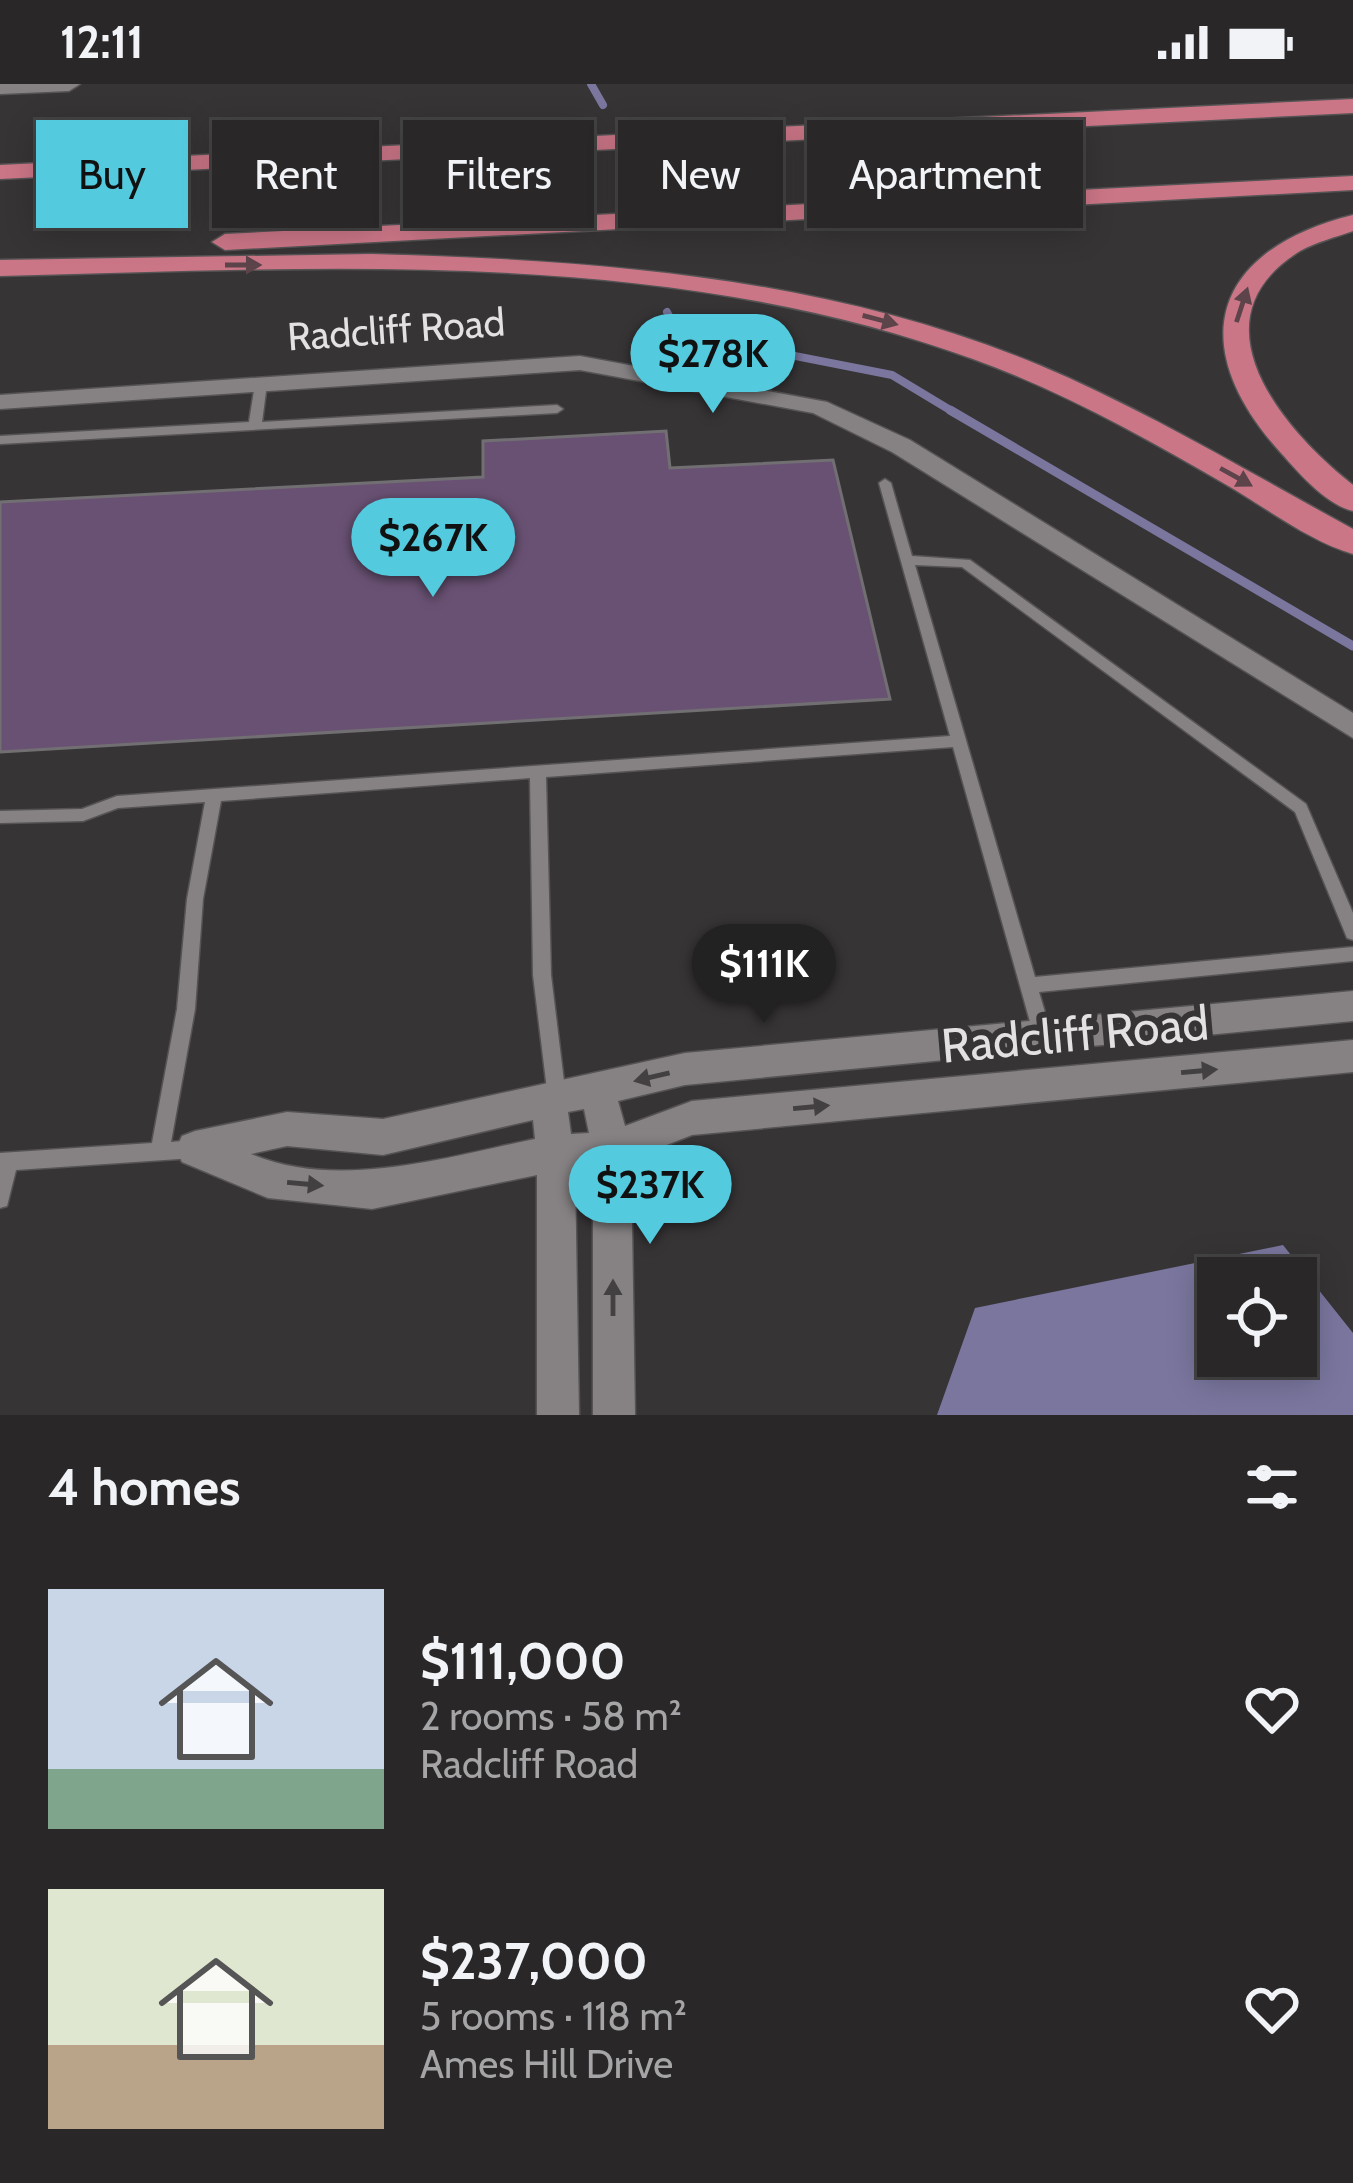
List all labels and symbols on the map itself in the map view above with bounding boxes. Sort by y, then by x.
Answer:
one-way arrow [225,255,263,275]
one-way arrow [1234,287,1252,323]
street label: Radcliff Road [286,297,506,361]
one-way arrow [862,311,899,330]
pin: $278K [629,314,797,416]
one-way arrow [1219,466,1253,487]
pin: $267K [349,498,517,600]
pin: $111K [680,924,848,1026]
street label: Radcliff Road [939,993,1211,1075]
one-way arrow [1181,1061,1218,1080]
one-way arrow [633,1068,670,1087]
one-way arrow [793,1097,830,1116]
pin: $237K [566,1145,734,1247]
one-way arrow [287,1175,324,1194]
one-way arrow [603,1278,623,1316]

